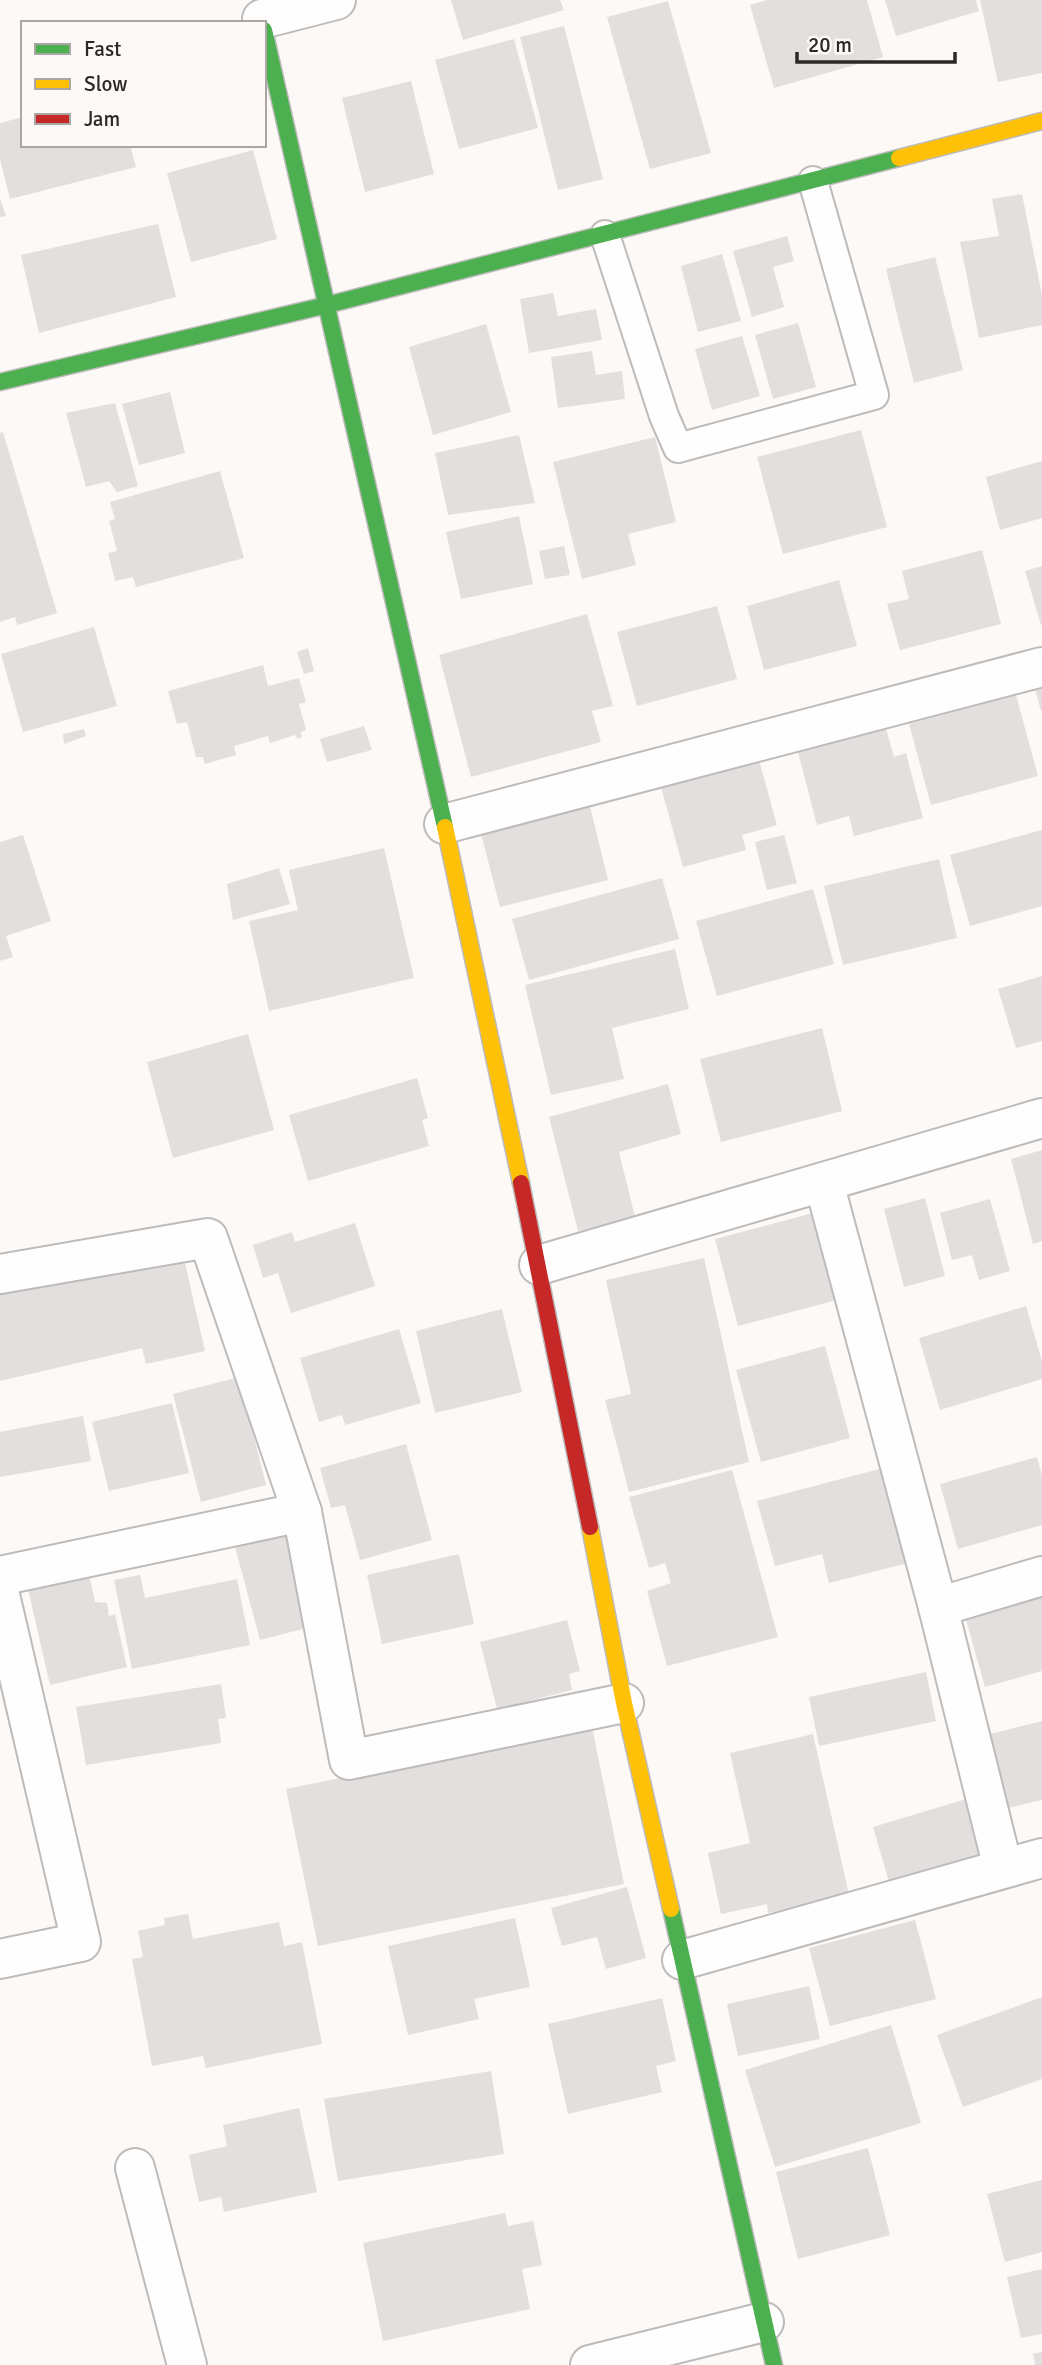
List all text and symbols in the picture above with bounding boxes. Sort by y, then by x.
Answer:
legend [21,21,266,147]
scale bar [797,21,954,65]
text: 20 m [808,32,852,58]
text: Fast [84,36,121,62]
text: Slow [84,71,128,97]
text: Jam [84,106,120,132]

